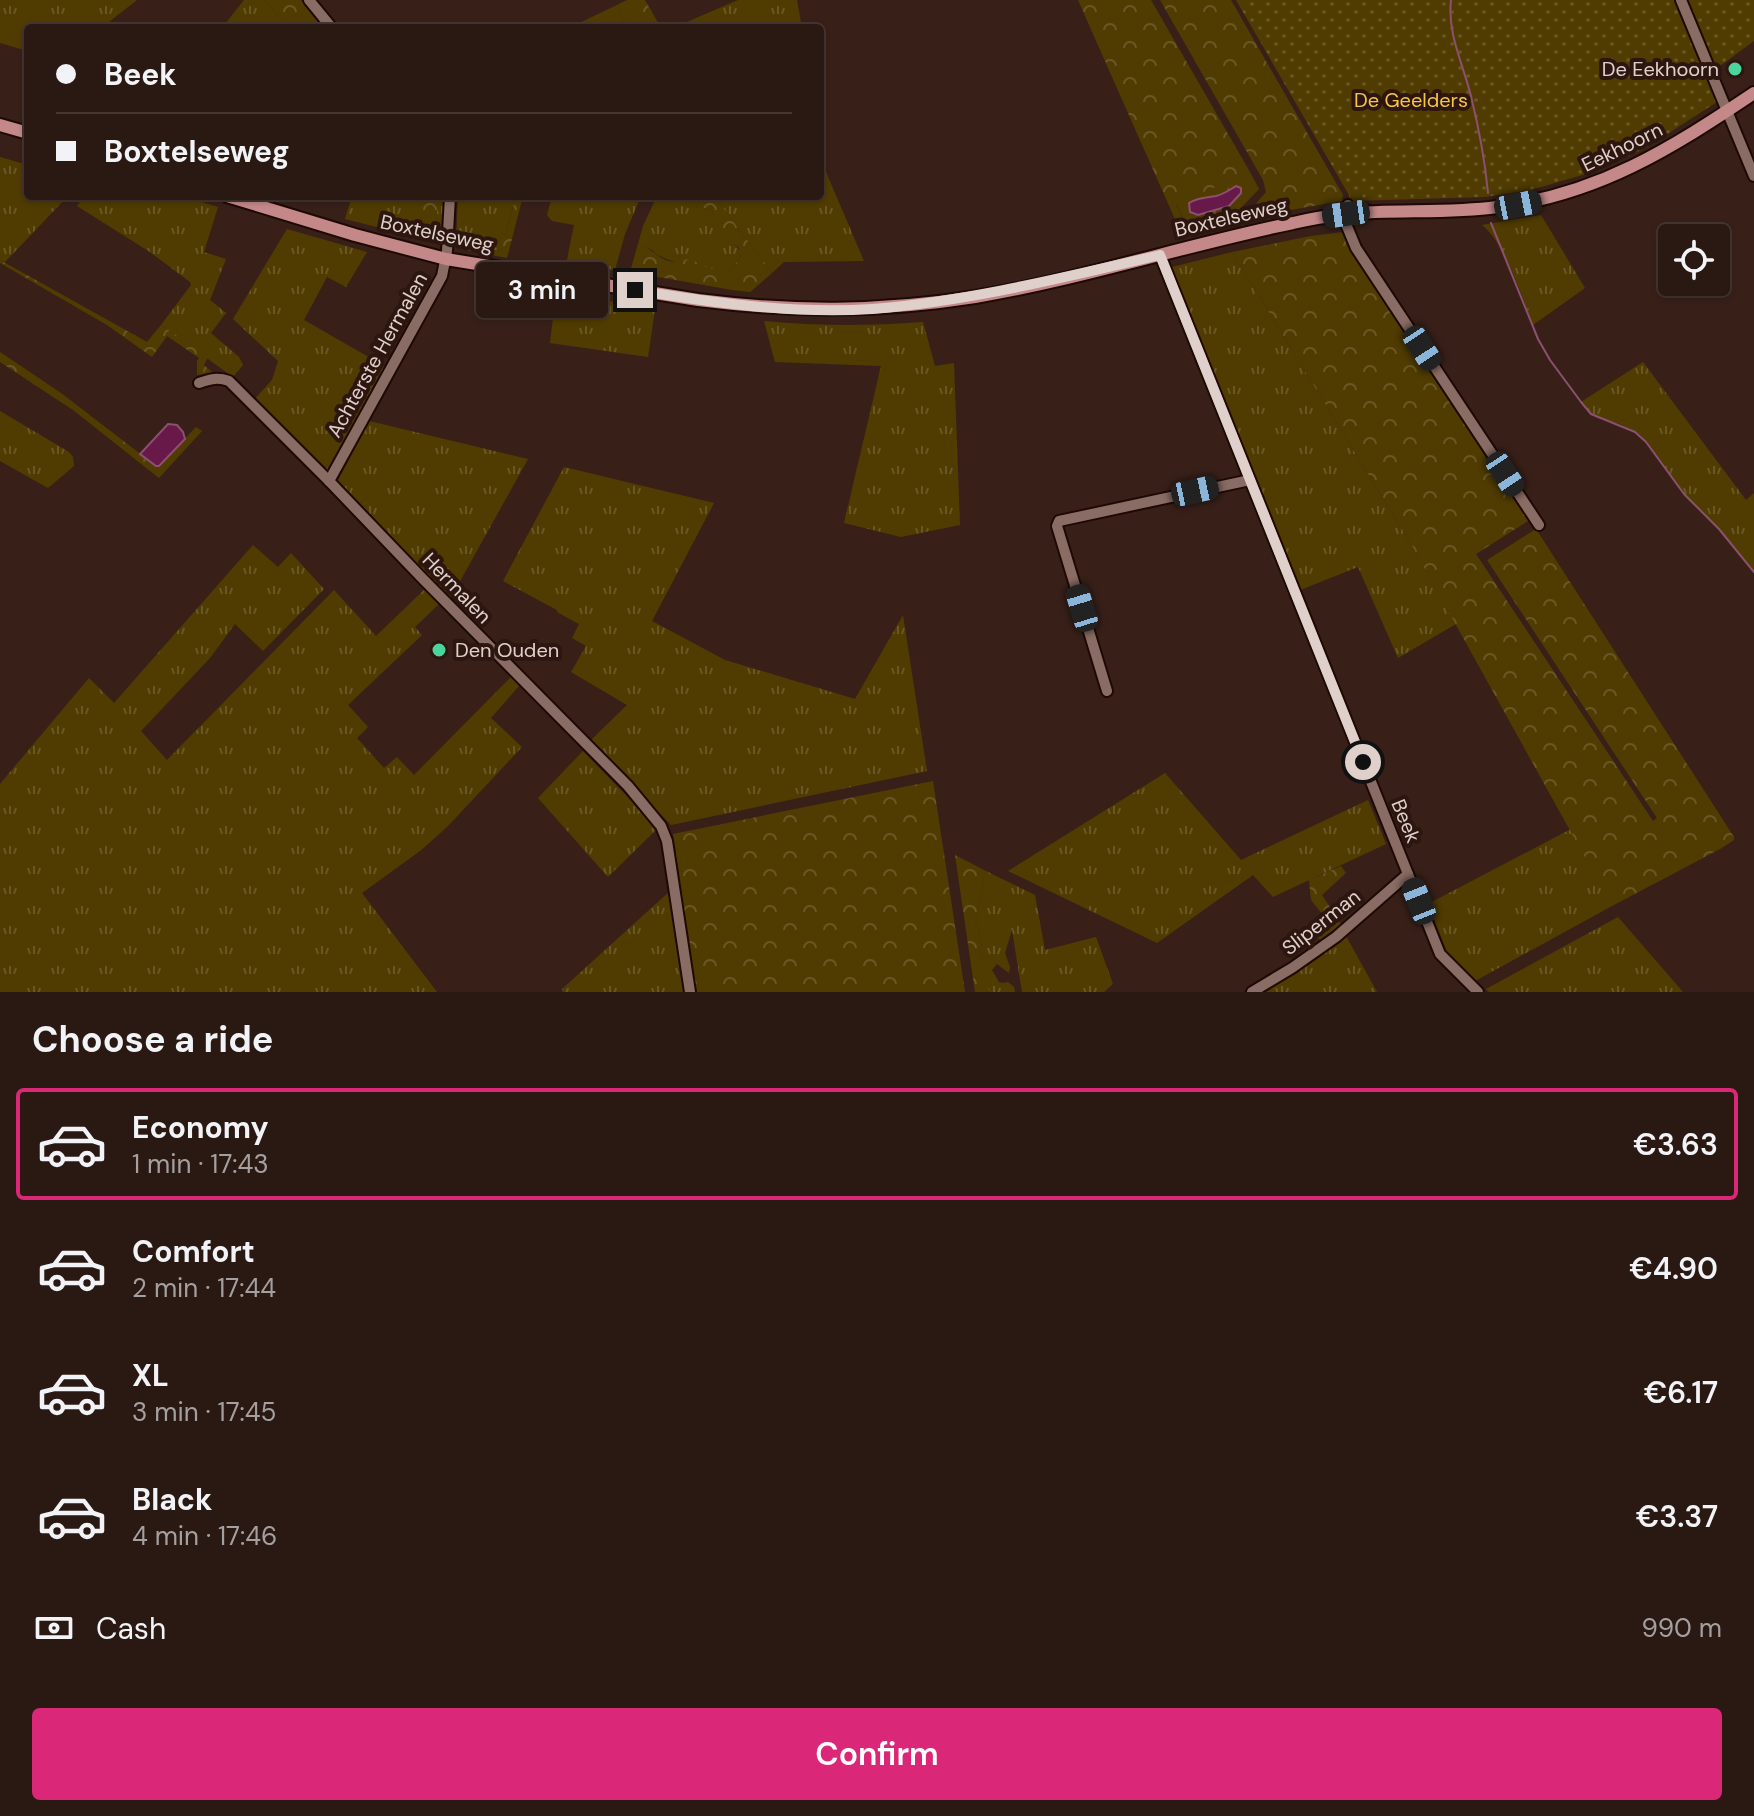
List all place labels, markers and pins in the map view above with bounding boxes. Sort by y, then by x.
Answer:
place label: De Eekhoorn [1602,56,1719,82]
marker: De Eekhoorn [1726,60,1744,78]
place label: Den Ouden [455,637,559,663]
marker: Den Ouden [430,641,448,659]

